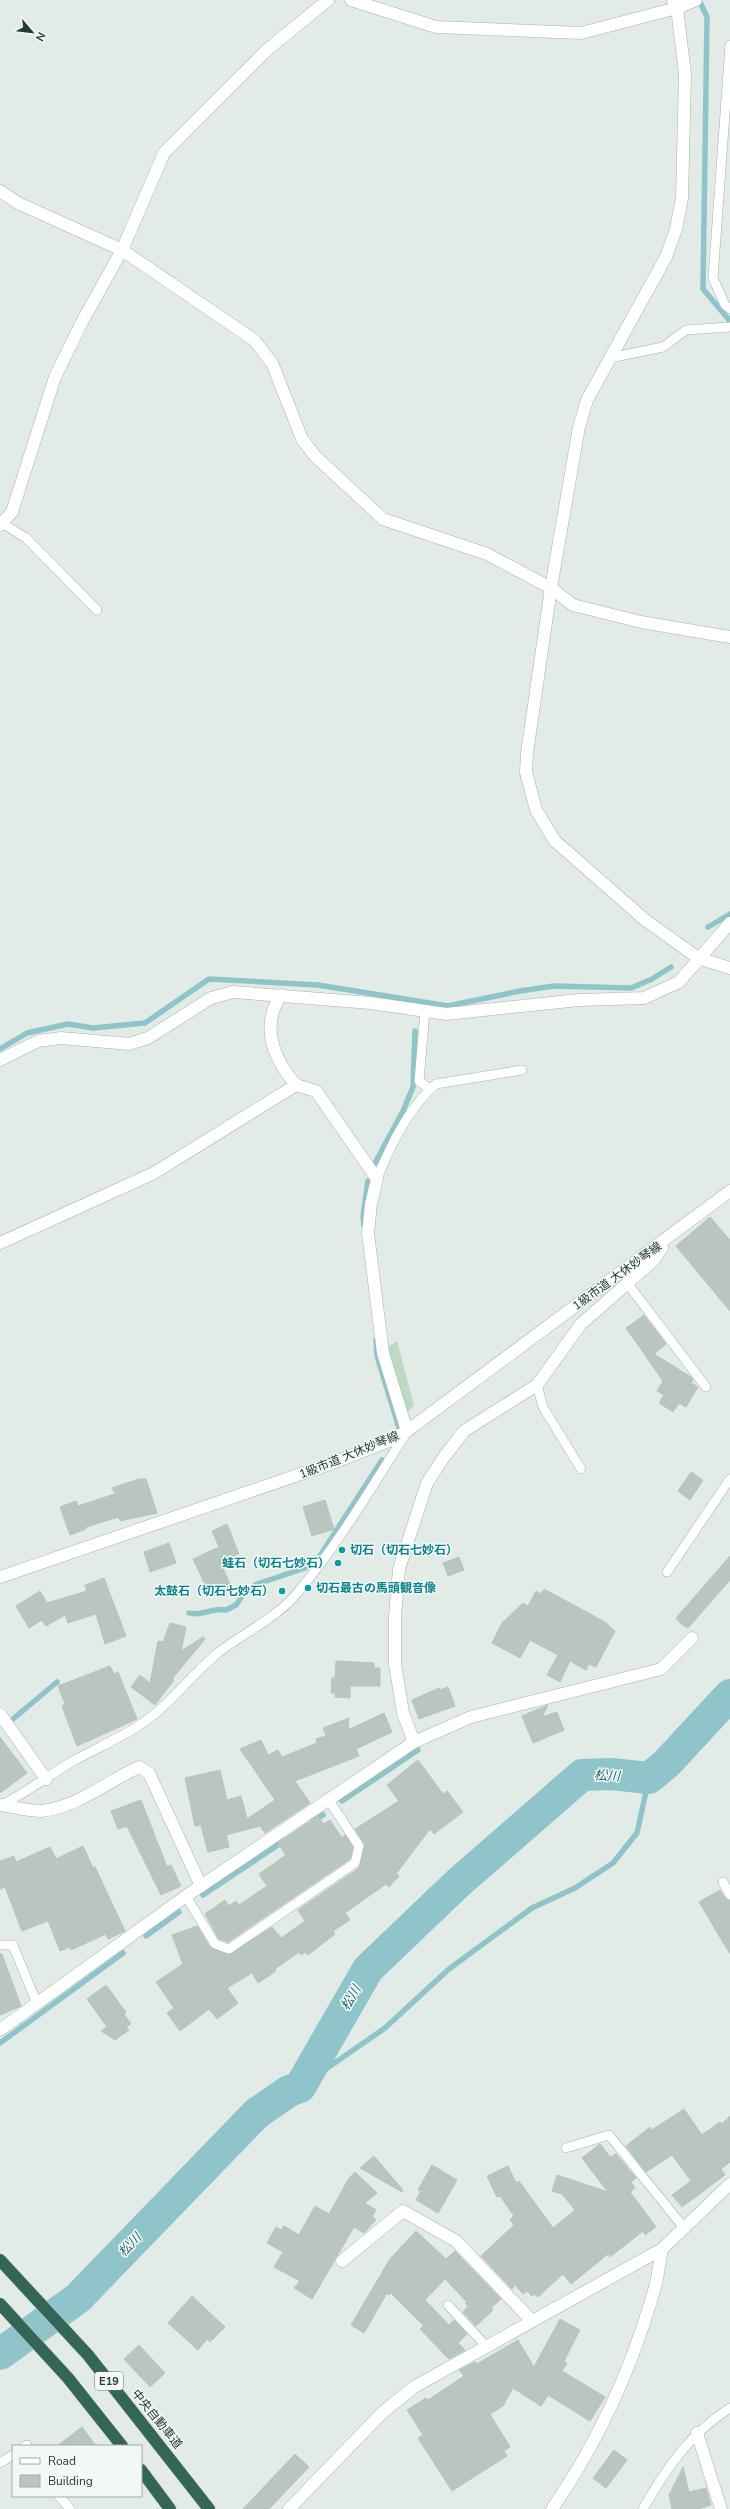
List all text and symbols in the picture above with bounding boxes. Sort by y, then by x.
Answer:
north arrow [12,12,52,52]
text: N [32,29,49,44]
street label: 1級市道 大休妙琴線 [569,1238,665,1314]
street label: 1級市道 大休妙琴線 [297,1428,401,1482]
place label: 切石（切石七妙石） [350,1542,458,1558]
marker: 切石（切石七妙石） [337,1545,347,1555]
place label: 蛙石（切石七妙石） [222,1555,330,1571]
marker: 蛙石（切石七妙石） [333,1558,343,1568]
place label: 切石最古の馬頭観音像 [316,1580,436,1596]
place label: 太鼓石（切石七妙石） [154,1583,274,1599]
marker: 切石最古の馬頭観音像 [303,1583,313,1593]
marker: 太鼓石（切石七妙石） [277,1586,287,1596]
water label: 松川 [594,1766,622,1786]
water label: 松川 [337,1981,366,2014]
water label: 松川 [114,2228,147,2261]
road number: E19 [95,2372,123,2390]
street label: 中央自動車道 [128,2386,186,2452]
legend [12,2445,142,2497]
text: Road [48,2453,76,2469]
text: Building [48,2473,93,2489]

